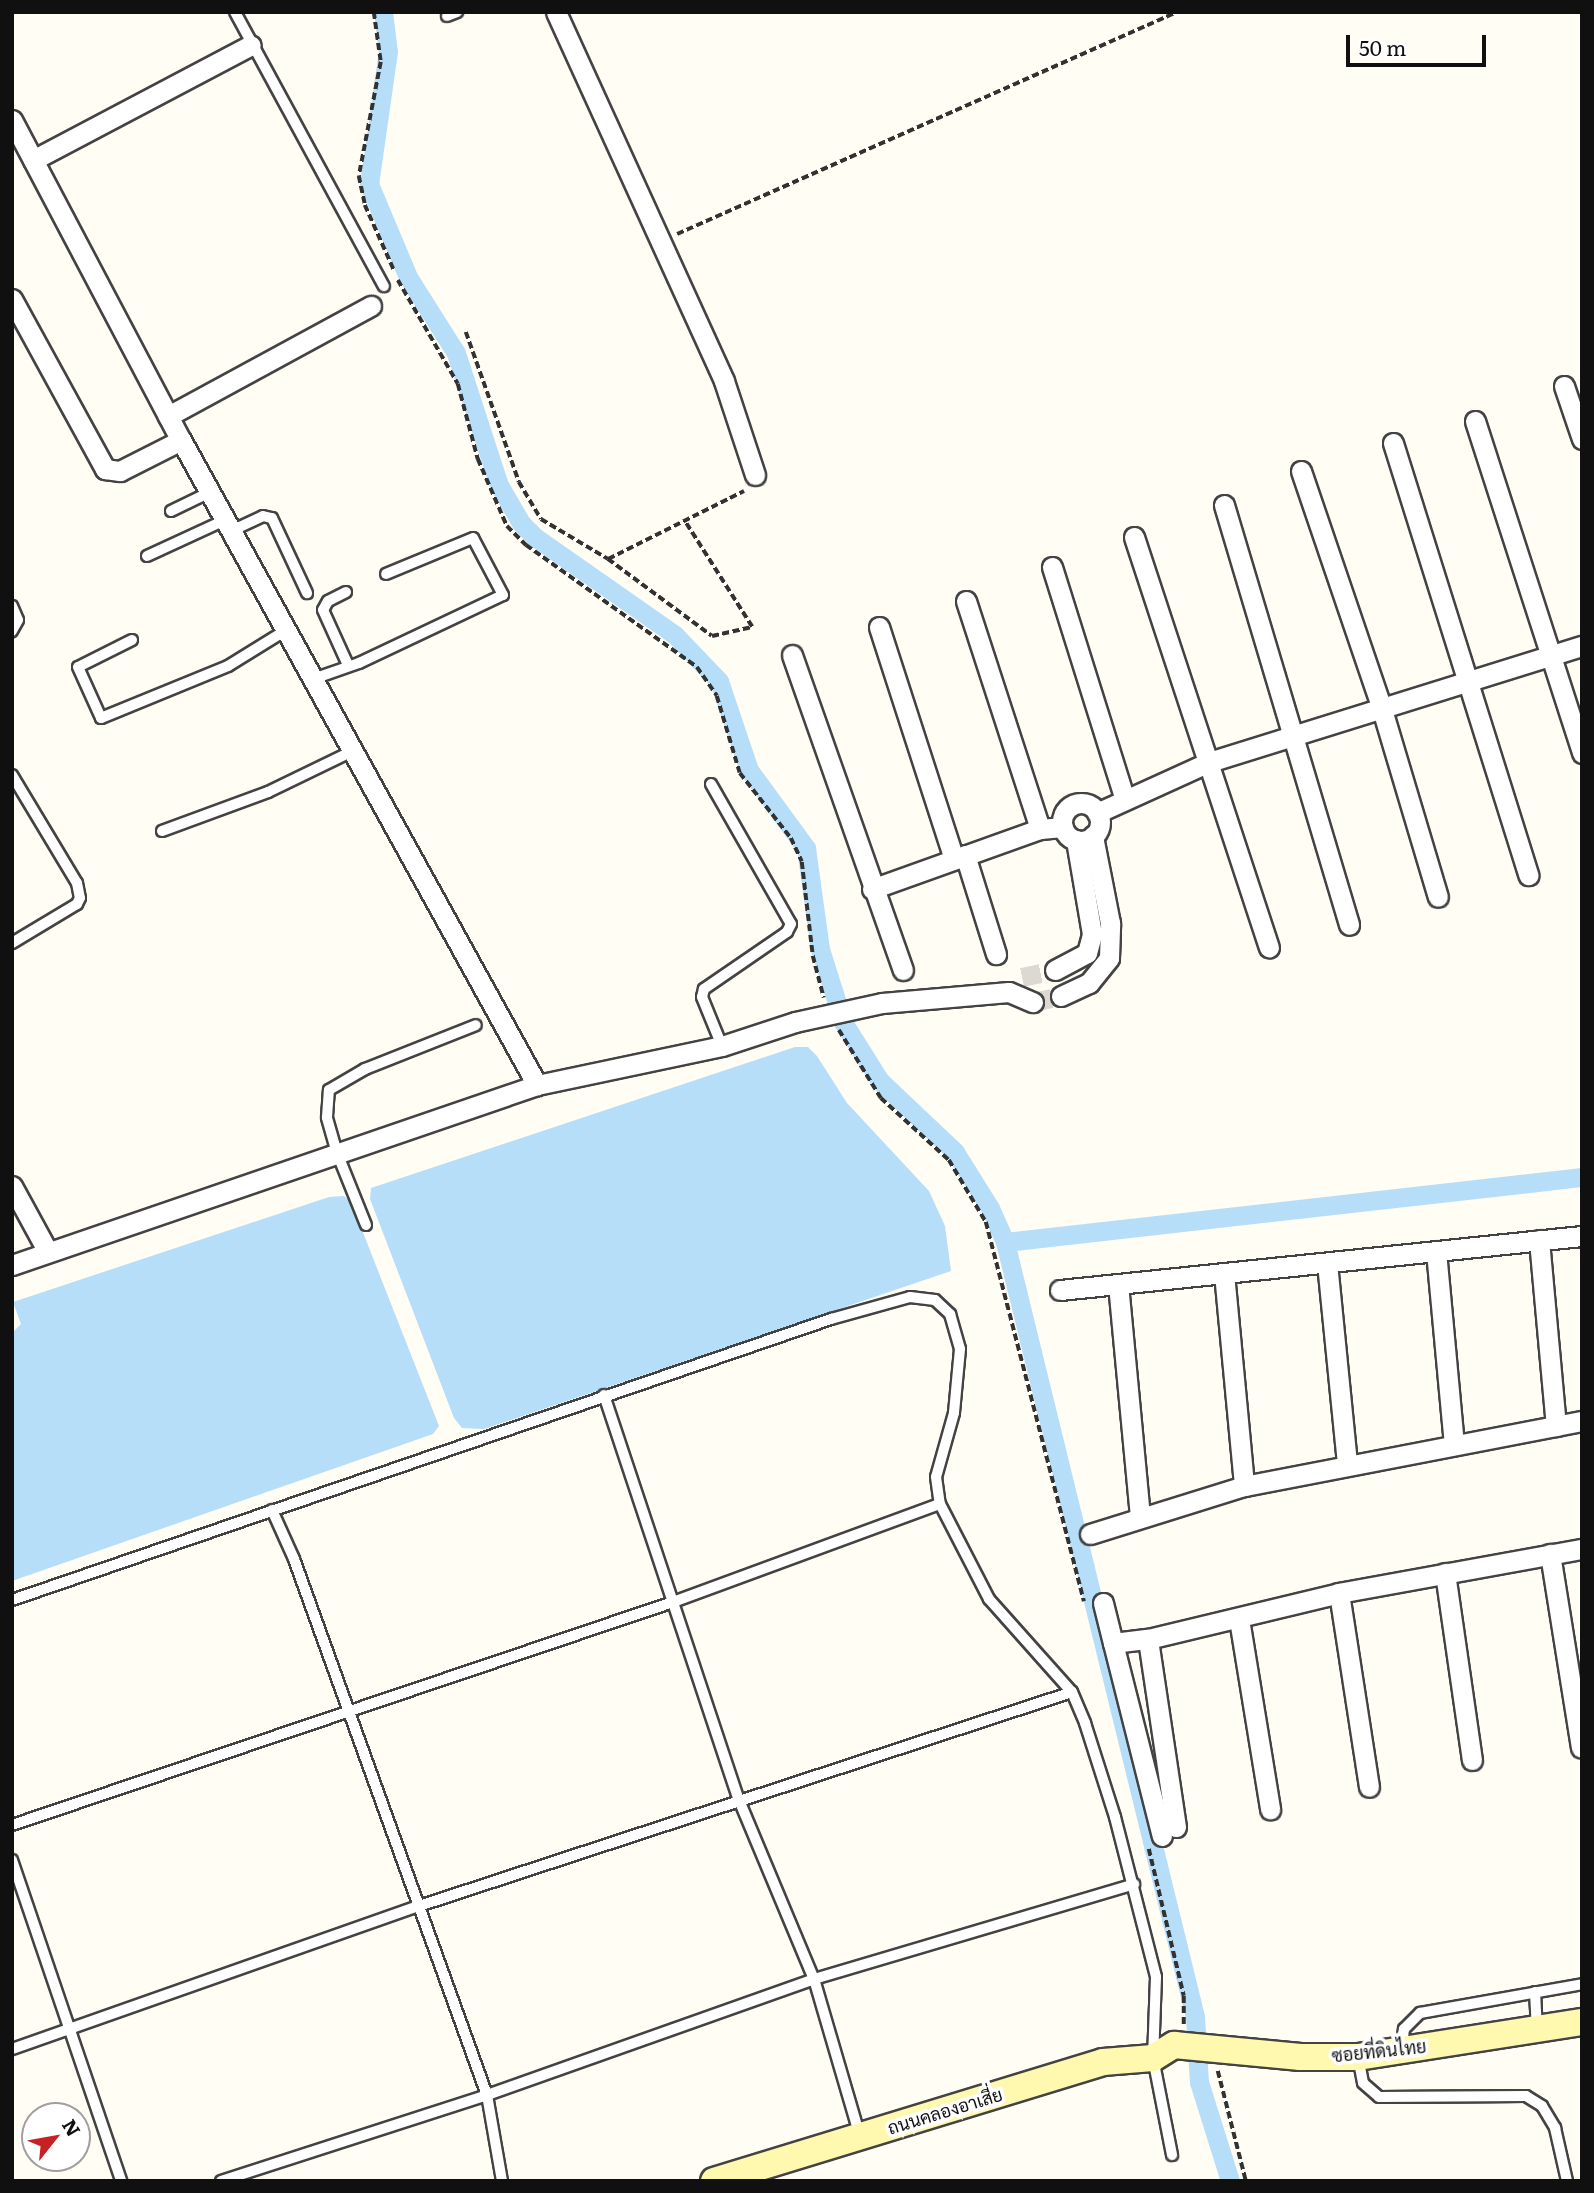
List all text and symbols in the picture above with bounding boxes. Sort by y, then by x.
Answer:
scale bar [1349,21,1489,65]
text: 50 m [1359,31,1406,62]
street label: ซอยที่ดินไทย [1331,2035,1427,2067]
street label: ถนนคลองอาเสี่ย [885,2083,1005,2139]
north arrow [21,2102,91,2172]
text: N [56,2113,88,2141]

